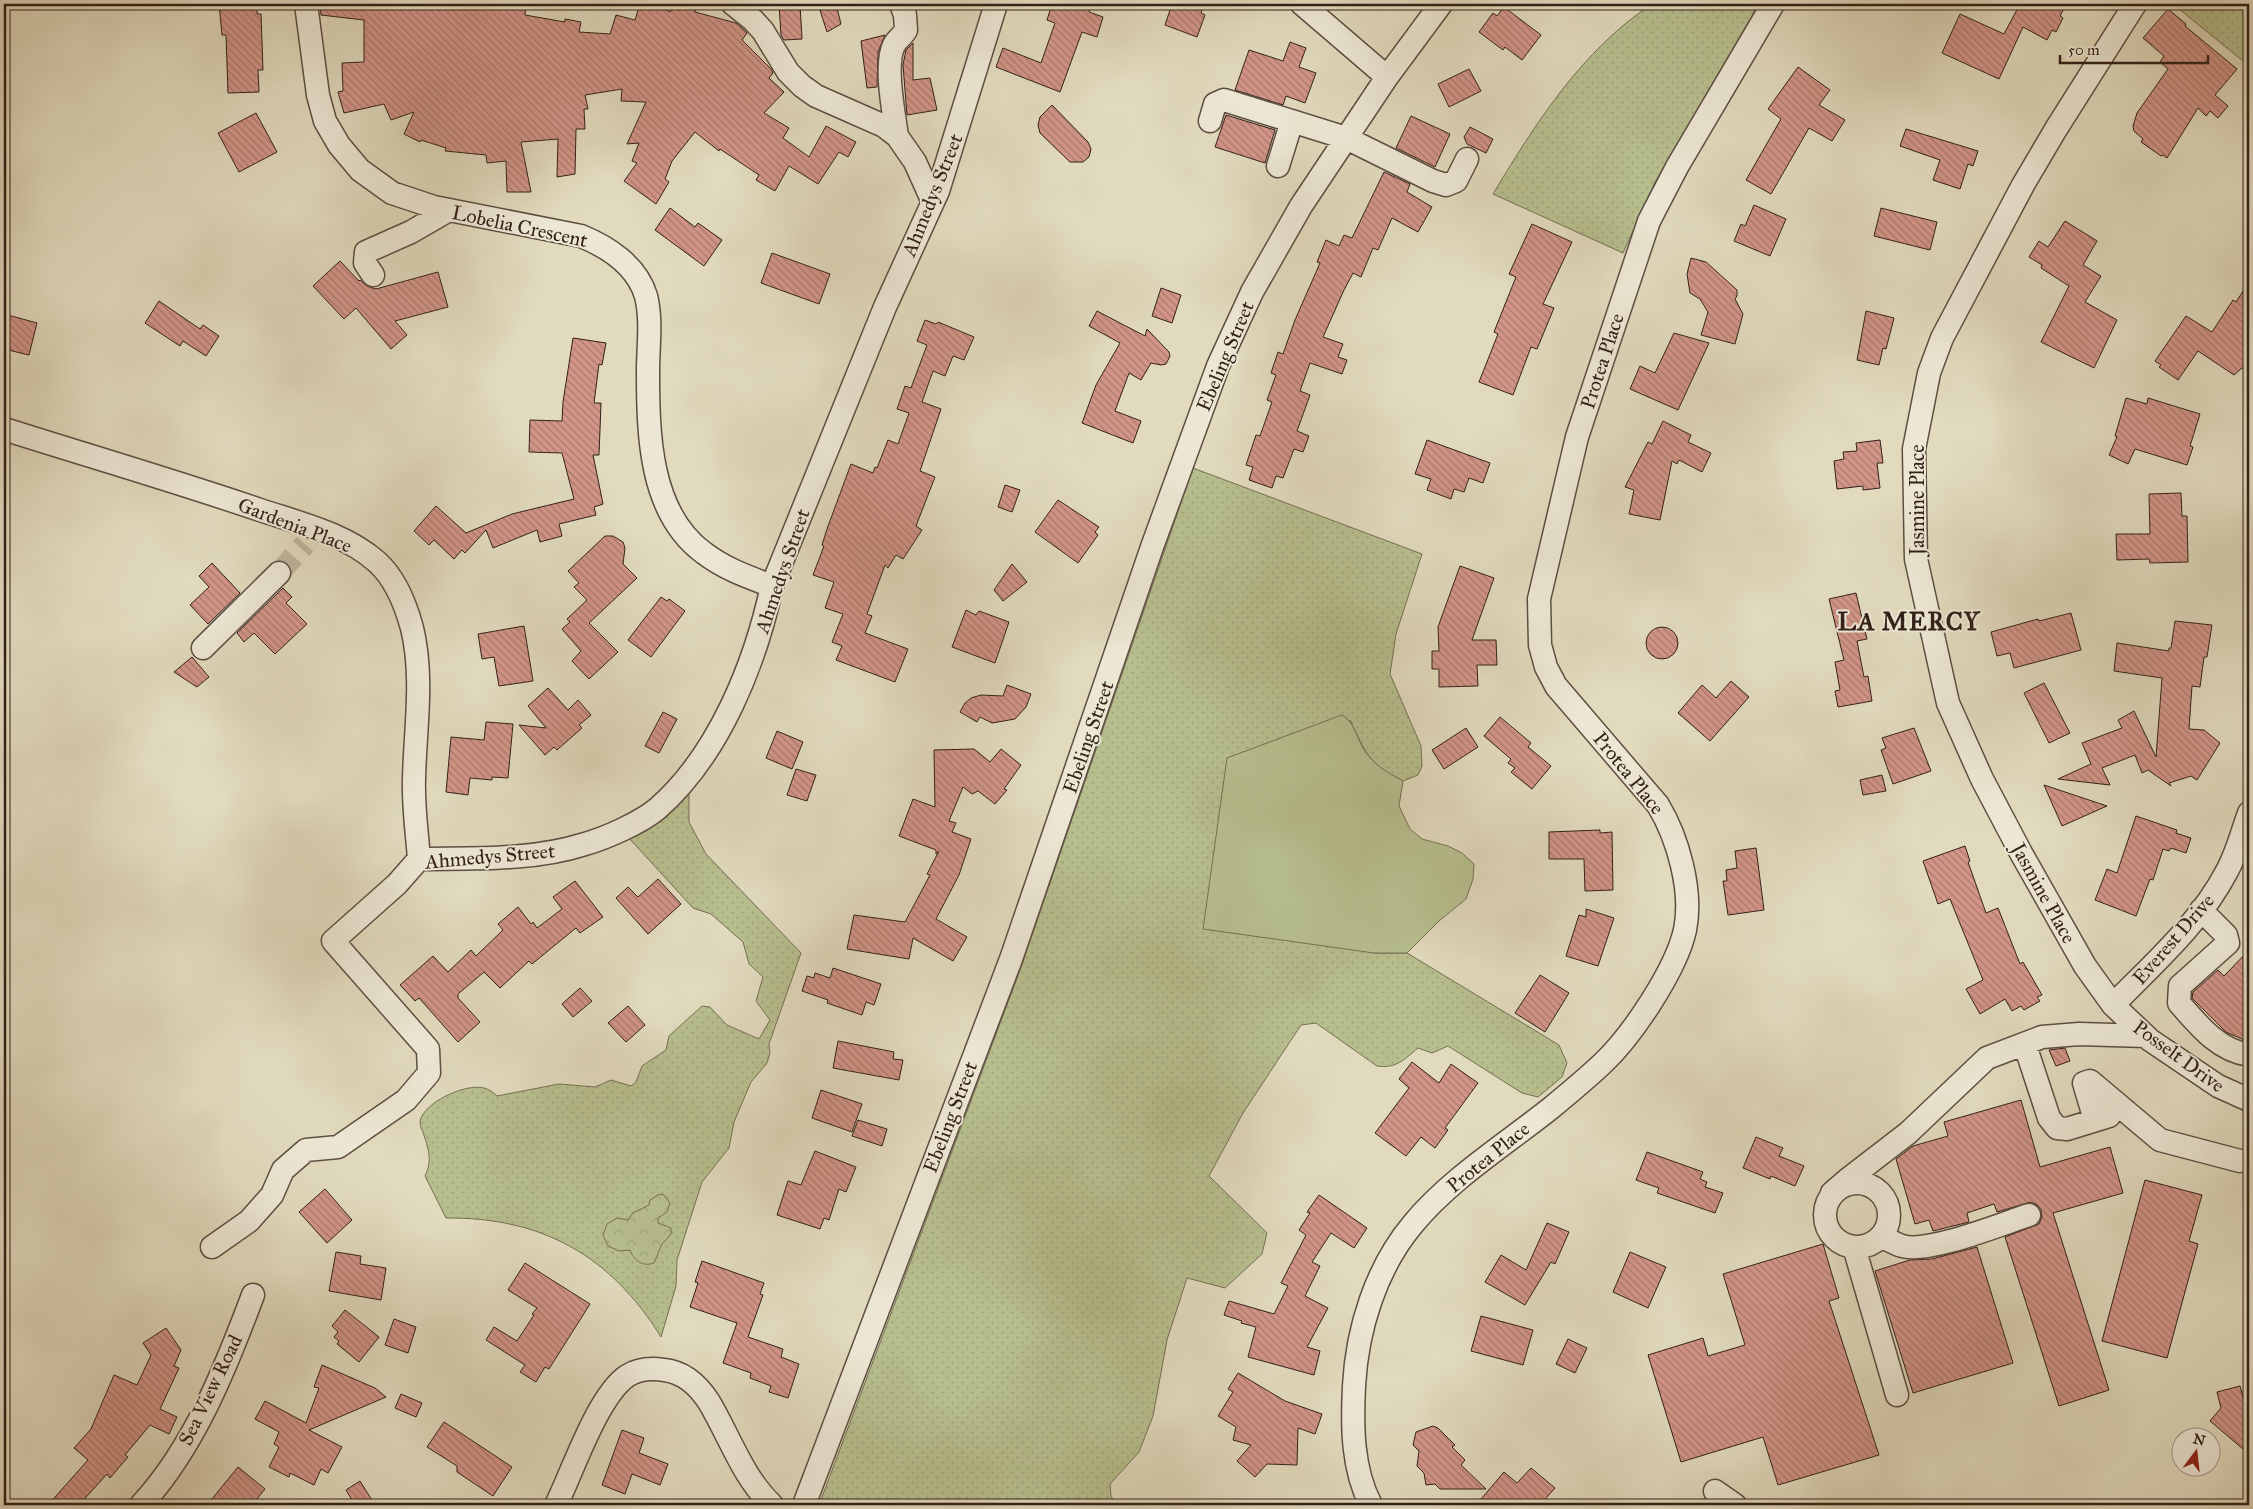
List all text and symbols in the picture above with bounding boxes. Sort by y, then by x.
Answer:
scale bar [2060,32,2208,64]
text: 50 m [2068,41,2100,59]
street label: Ahmedys Street [896,130,968,261]
street label: Lobelia Crescent [450,200,590,252]
street label: Ebeling Street [1191,297,1260,415]
street label: Protea Place [1575,310,1629,412]
street label: Jasmine Place [1905,444,1930,558]
street label: Gardenia Place [235,492,355,558]
street label: Ahmedys Street [749,506,815,637]
district label: LA MERCY [1837,606,1981,637]
street label: Ebeling Street [1058,678,1119,797]
street label: Protea Place [1588,727,1670,819]
street label: Jasmine Place [2005,837,2081,948]
street label: Ahmedys Street [423,838,556,874]
street label: Everest Drive [2127,889,2219,989]
street label: Posselt Drive [2129,1015,2229,1097]
street label: Ebeling Street [918,1058,983,1176]
street label: Protea Place [1442,1116,1534,1198]
street label: Sea View Road [173,1331,247,1449]
north arrow [2170,1426,2220,1476]
text: N [2191,1430,2207,1450]

